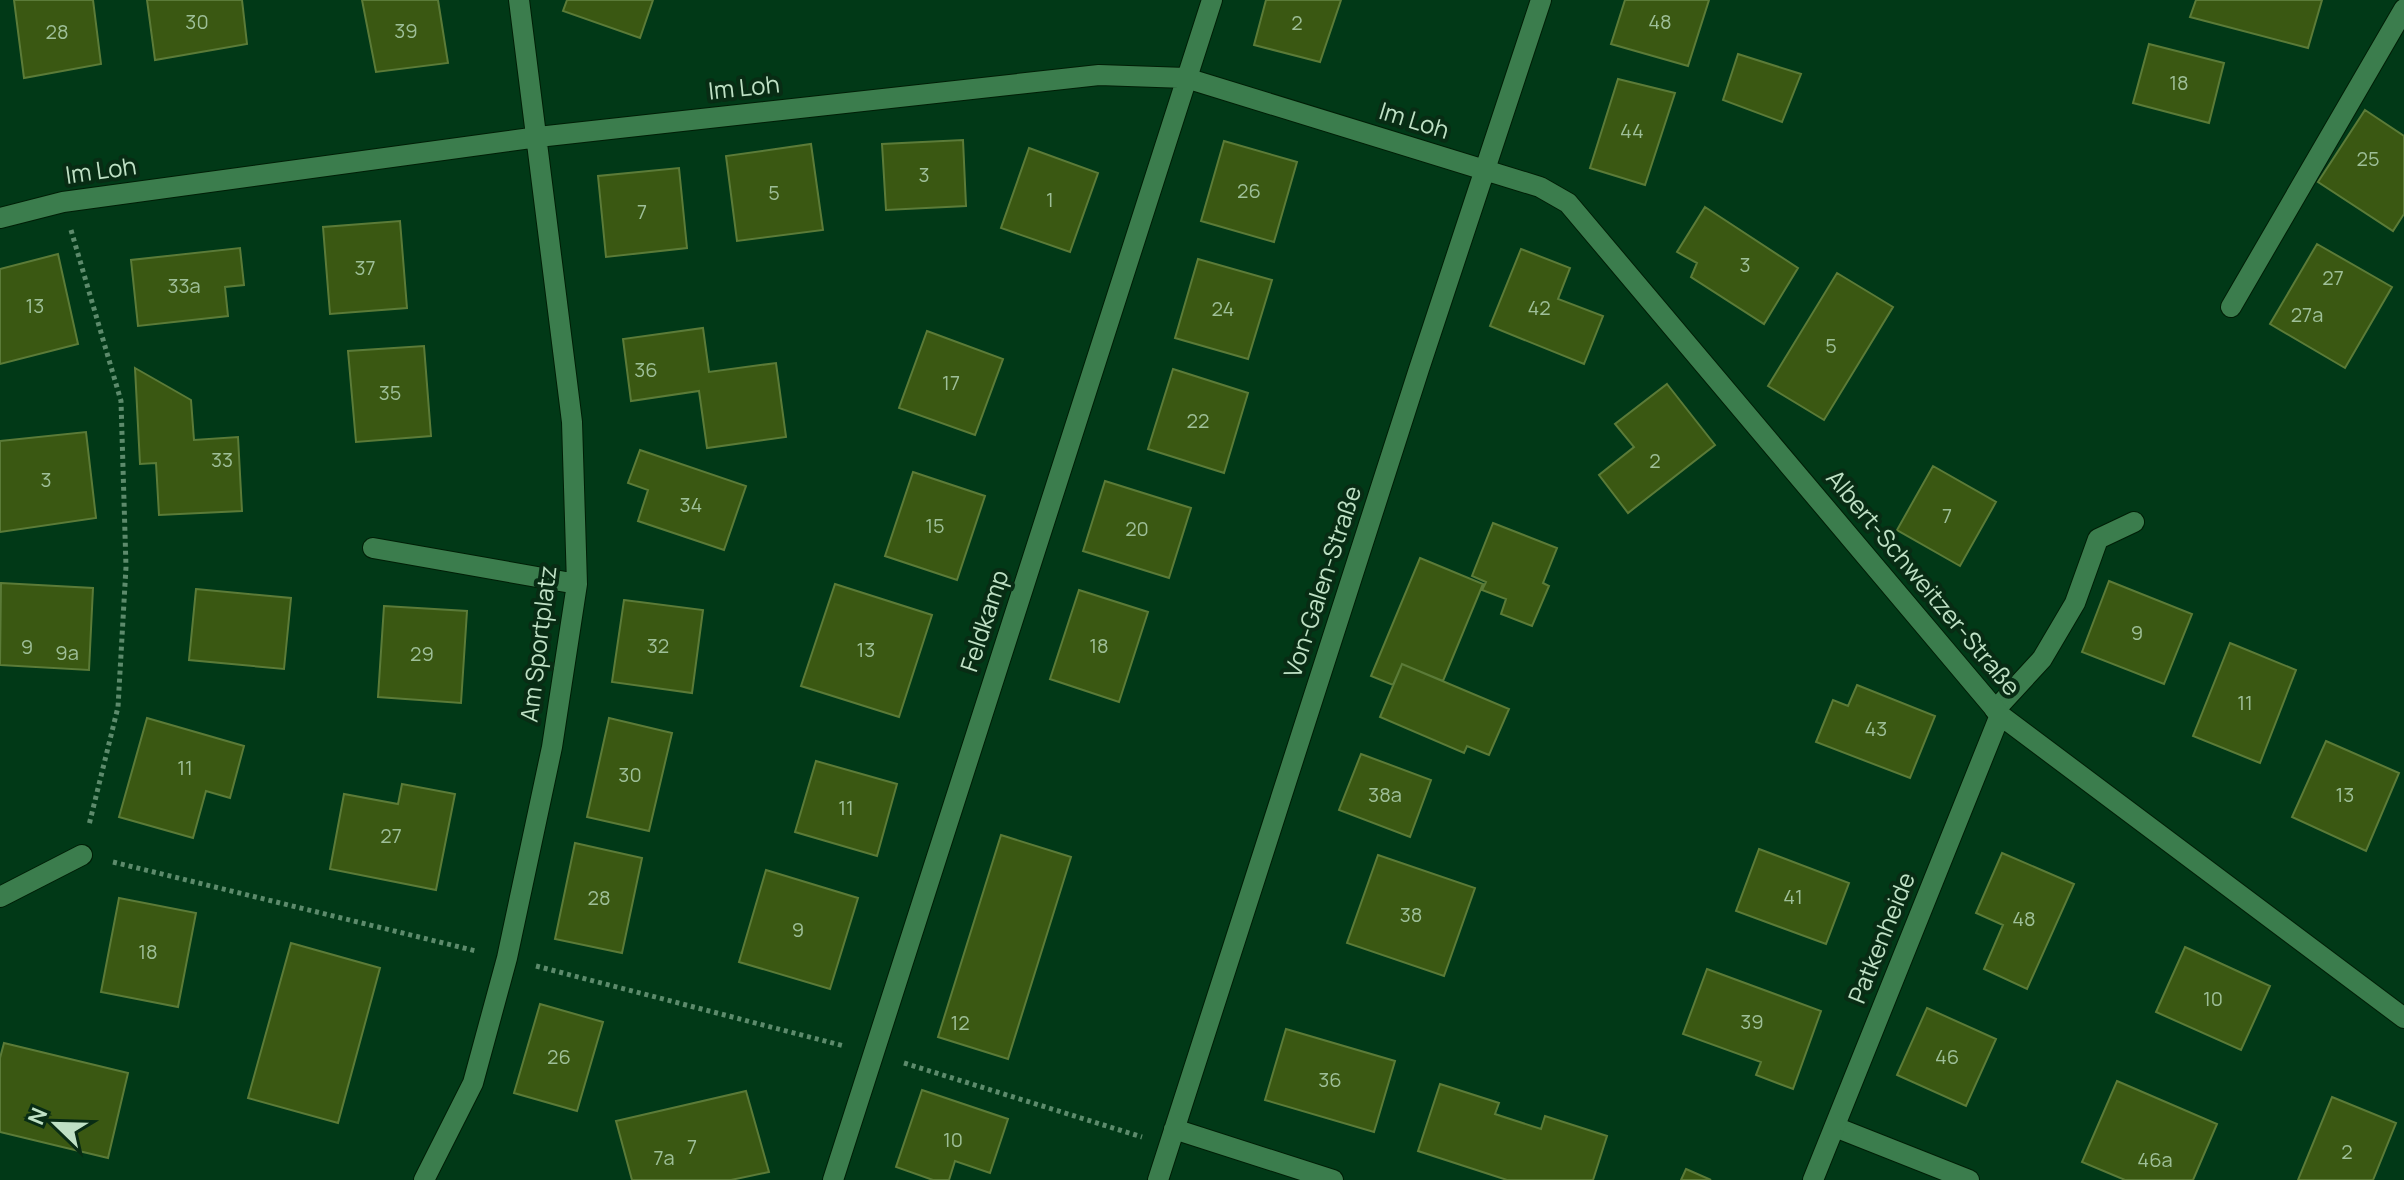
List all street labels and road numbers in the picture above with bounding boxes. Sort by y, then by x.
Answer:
street label: Im Loh [707,66,781,107]
street label: Im Loh [1375,93,1453,146]
street label: Im Loh [63,148,138,191]
street label: Albert-Schweitzer-Straße [1820,462,2029,702]
street label: Von-Galen-Straße [1275,481,1368,682]
street label: Am Sportplatz [512,564,563,724]
street label: Feldkamp [952,565,1016,676]
street label: Patkenheide [1839,867,1922,1008]

